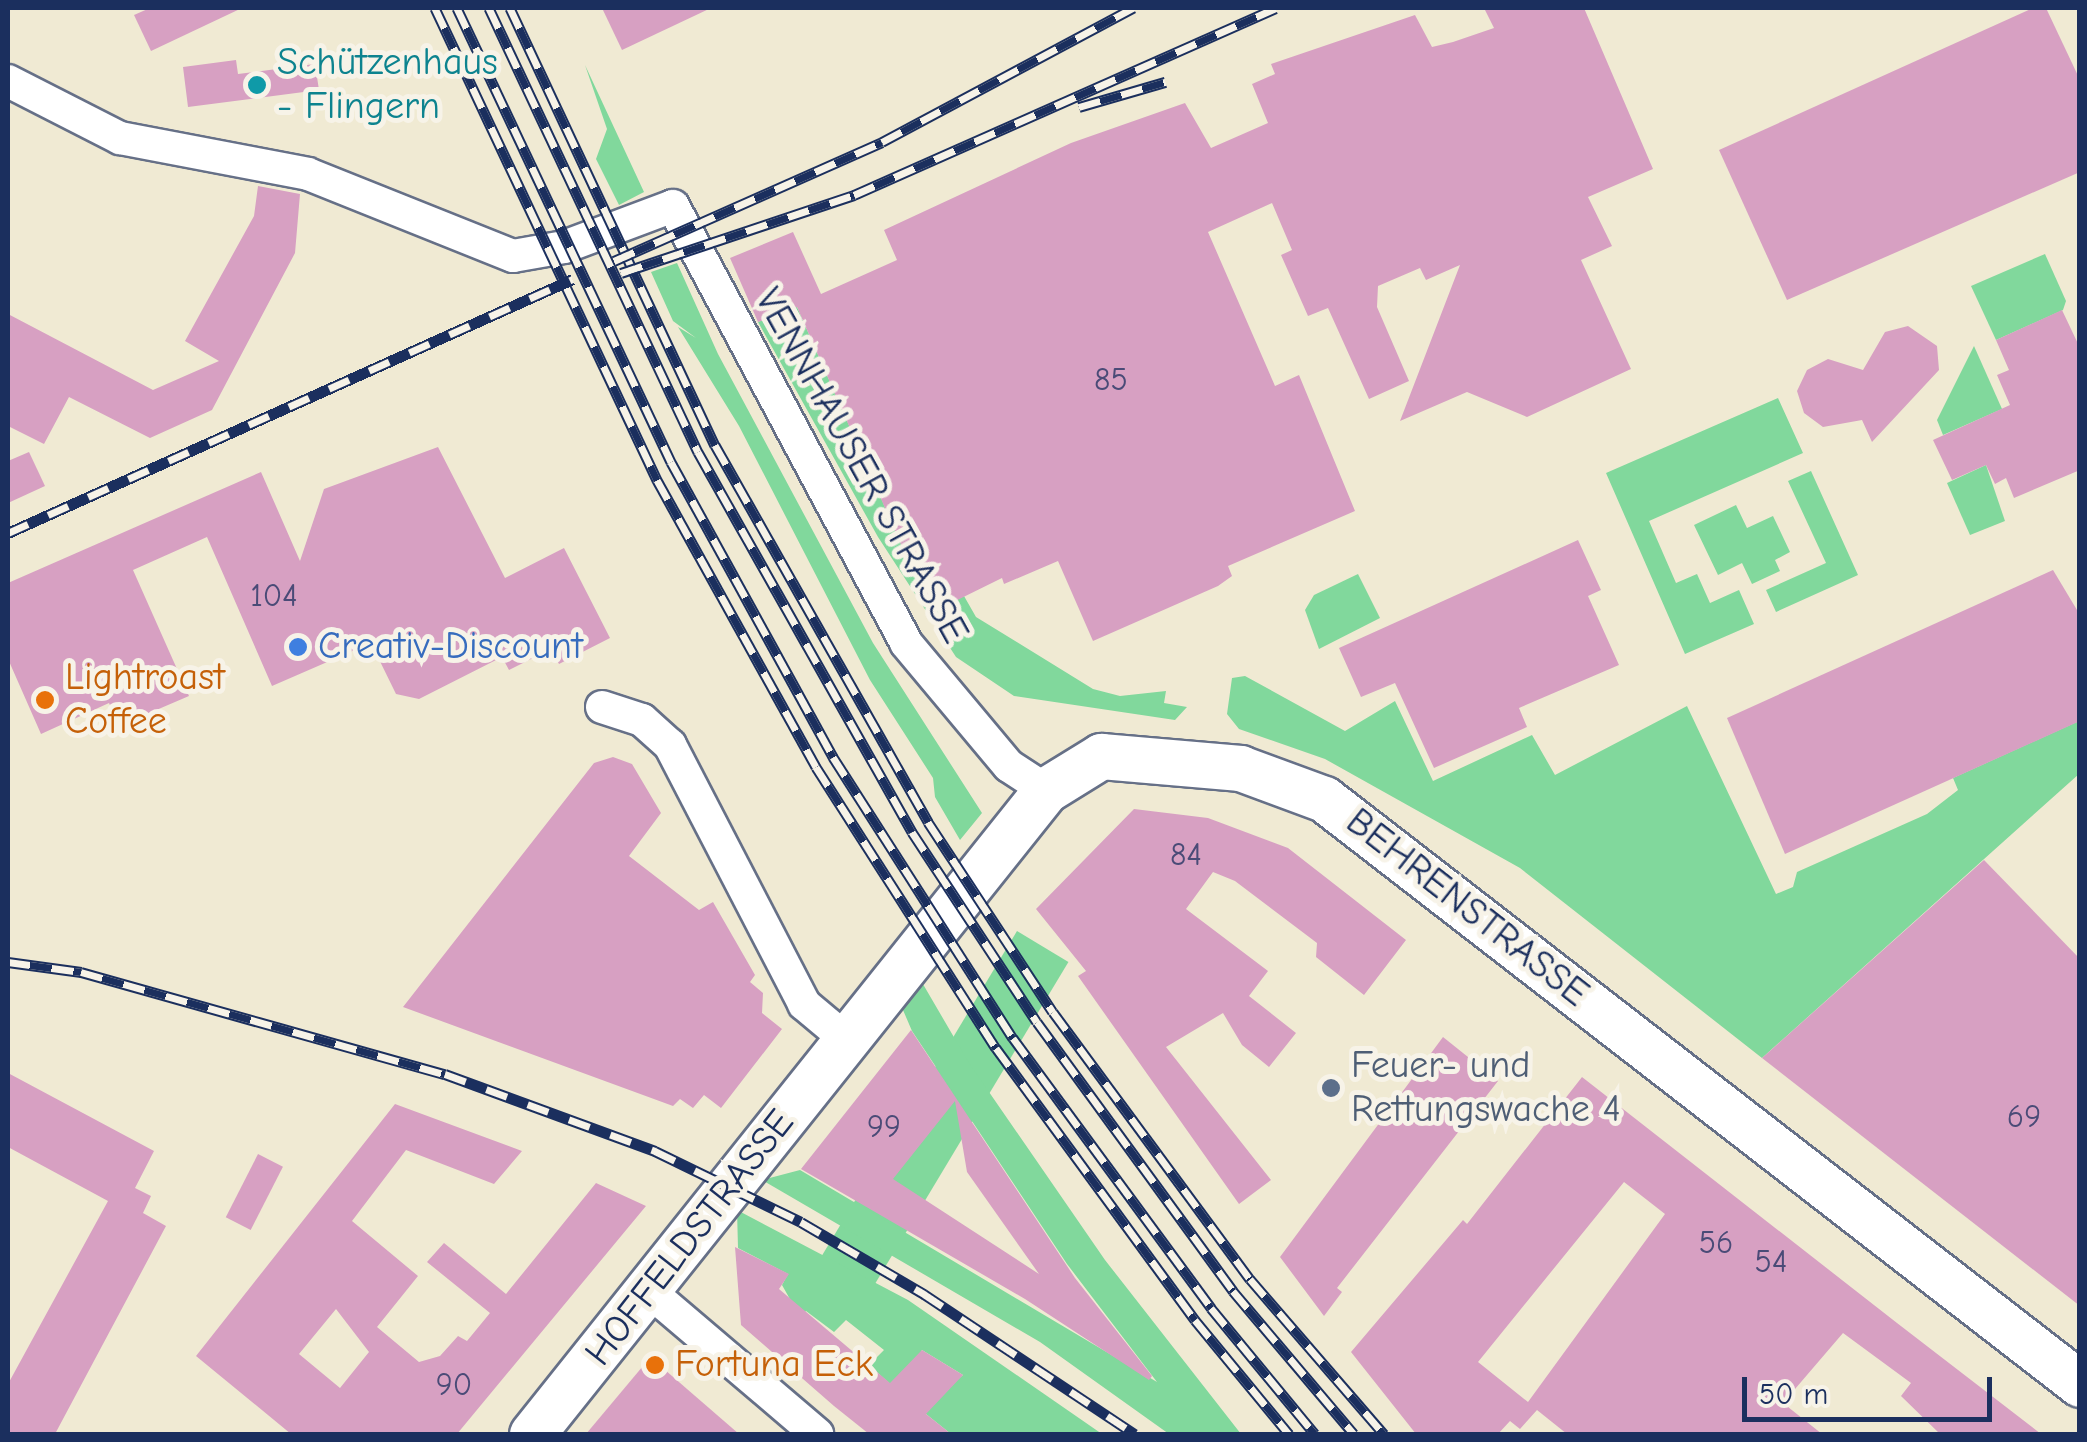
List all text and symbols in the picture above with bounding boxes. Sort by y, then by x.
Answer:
place label: Schützenhaus - Flingern [277,40,498,130]
marker: Schützenhaus - Flingern [246,74,268,96]
street label: VENNHAUSER STRASSE [744,281,978,651]
house number: 85 [1094,361,1128,399]
house number: 104 [250,577,298,615]
place label: Creativ-Discount [318,624,583,670]
marker: Creativ-Discount [287,636,309,658]
place label: Lightroast Coffee [65,655,225,744]
marker: Lightroast Coffee [34,689,56,711]
street label: BEHRENSTRASSE [1337,799,1597,1017]
house number: 84 [1170,836,1202,874]
place label: Feuer- und Rettungswache 4 [1351,1043,1621,1132]
marker: Feuer- und Rettungswache 4 [1320,1077,1342,1099]
house number: 69 [2007,1098,2041,1136]
street label: HOFFELDSTRASSE [576,1101,804,1375]
house number: 99 [867,1108,901,1146]
house number: 56 [1699,1224,1733,1262]
house number: 54 [1755,1243,1787,1281]
place label: Fortuna Eck [675,1342,873,1388]
marker: Fortuna Eck [644,1354,666,1376]
scale bar [1747,1357,1997,1419]
house number: 90 [436,1366,472,1404]
text: 50 m [1759,1377,1828,1412]

